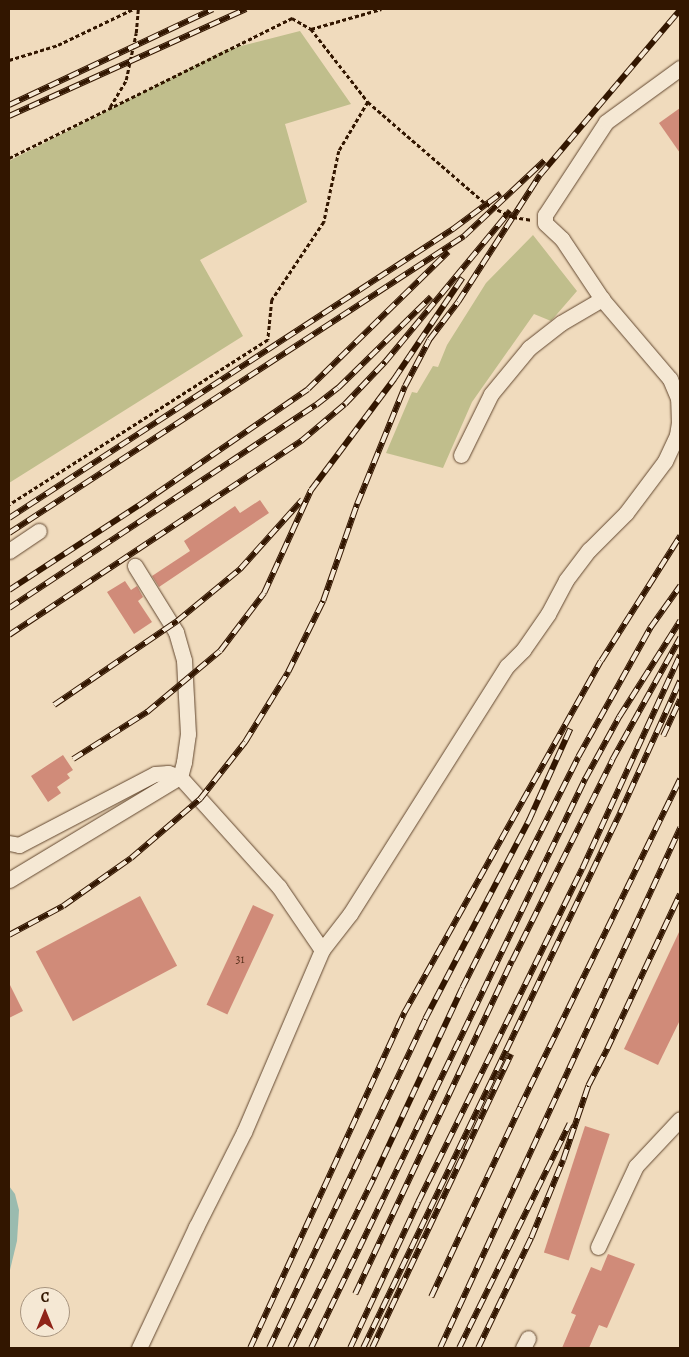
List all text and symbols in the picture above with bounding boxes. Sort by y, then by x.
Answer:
house number: 31 [235,953,245,967]
north arrow [20,1287,70,1337]
text: С [41,1288,49,1307]

